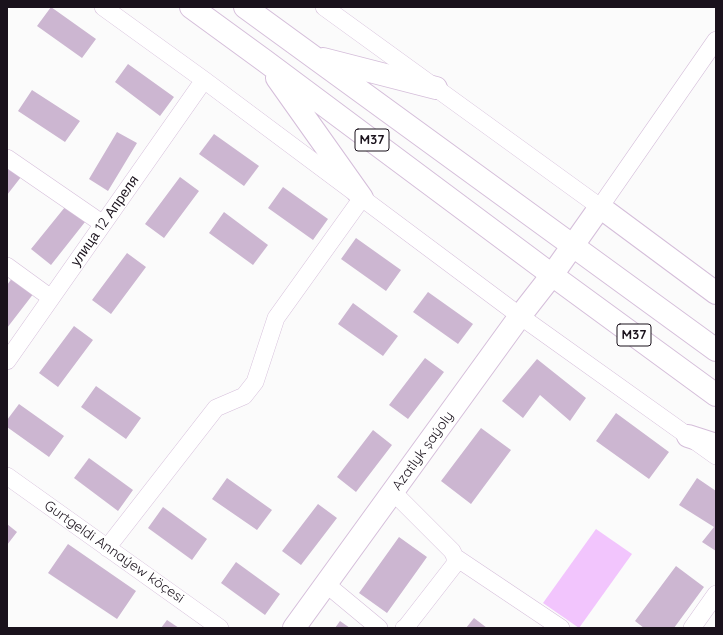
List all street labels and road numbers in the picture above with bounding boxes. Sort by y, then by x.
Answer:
road number: M37 [355,129,389,151]
street label: улица 12 Апреля [67,172,143,270]
road number: M37 [617,324,651,346]
street label: Azatlyk şaýoly [389,408,457,494]
street label: Gurtgeldi Annaýew köçesi [41,497,187,607]

